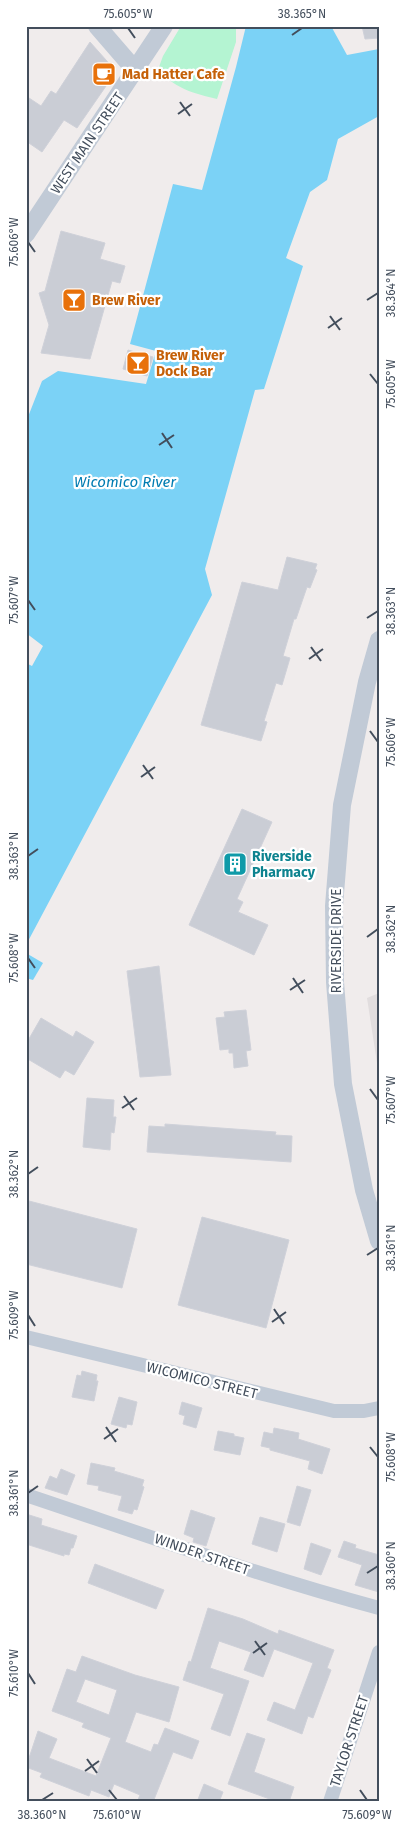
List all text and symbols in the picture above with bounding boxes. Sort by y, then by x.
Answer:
text: 75.605°W [103,7,153,21]
text: 38.365°N [278,7,326,21]
cafe icon: Mad Hatter Cafe [91,61,117,87]
place label: Mad Hatter Cafe [122,66,225,83]
street label: WEST MAIN STREET [47,89,128,197]
text: 75.606°W [7,217,21,267]
text: 38.364°N [384,269,398,317]
bar icon: Brew River [61,287,87,313]
place label: Brew River [92,292,161,309]
place label: Brew River Dock Bar [156,347,225,380]
bar icon: Brew River Dock Bar [125,350,151,376]
text: 75.605°W [384,359,398,409]
water label: Wicomico River [74,473,177,491]
text: 75.607°W [7,576,21,624]
text: 38.363°N [384,587,398,635]
text: 75.606°W [384,717,398,767]
text: 38.363°N [7,832,21,880]
place label: Riverside Pharmacy [252,848,316,881]
building icon: Riverside Pharmacy [222,851,248,877]
street label: RIVERSIDE DRIVE [328,888,345,994]
text: 38.362°N [384,905,398,953]
text: 75.608°W [7,933,21,983]
text: 75.607°W [384,1076,398,1124]
text: 38.362°N [7,1150,21,1198]
text: 38.361°N [384,1224,398,1272]
text: 75.609°W [7,1290,21,1340]
street label: WICOMICO STREET [144,1358,260,1403]
text: 75.608°W [384,1432,398,1482]
text: 38.361°N [7,1469,21,1517]
street label: WINDER STREET [152,1530,252,1579]
text: 38.360°N [384,1541,398,1591]
text: 75.610°W [7,1649,21,1697]
street label: TAYLOR STREET [327,1693,372,1789]
text: 38.360°N [17,1808,67,1822]
text: 75.610°W [93,1808,141,1822]
text: 75.609°W [342,1808,392,1822]

